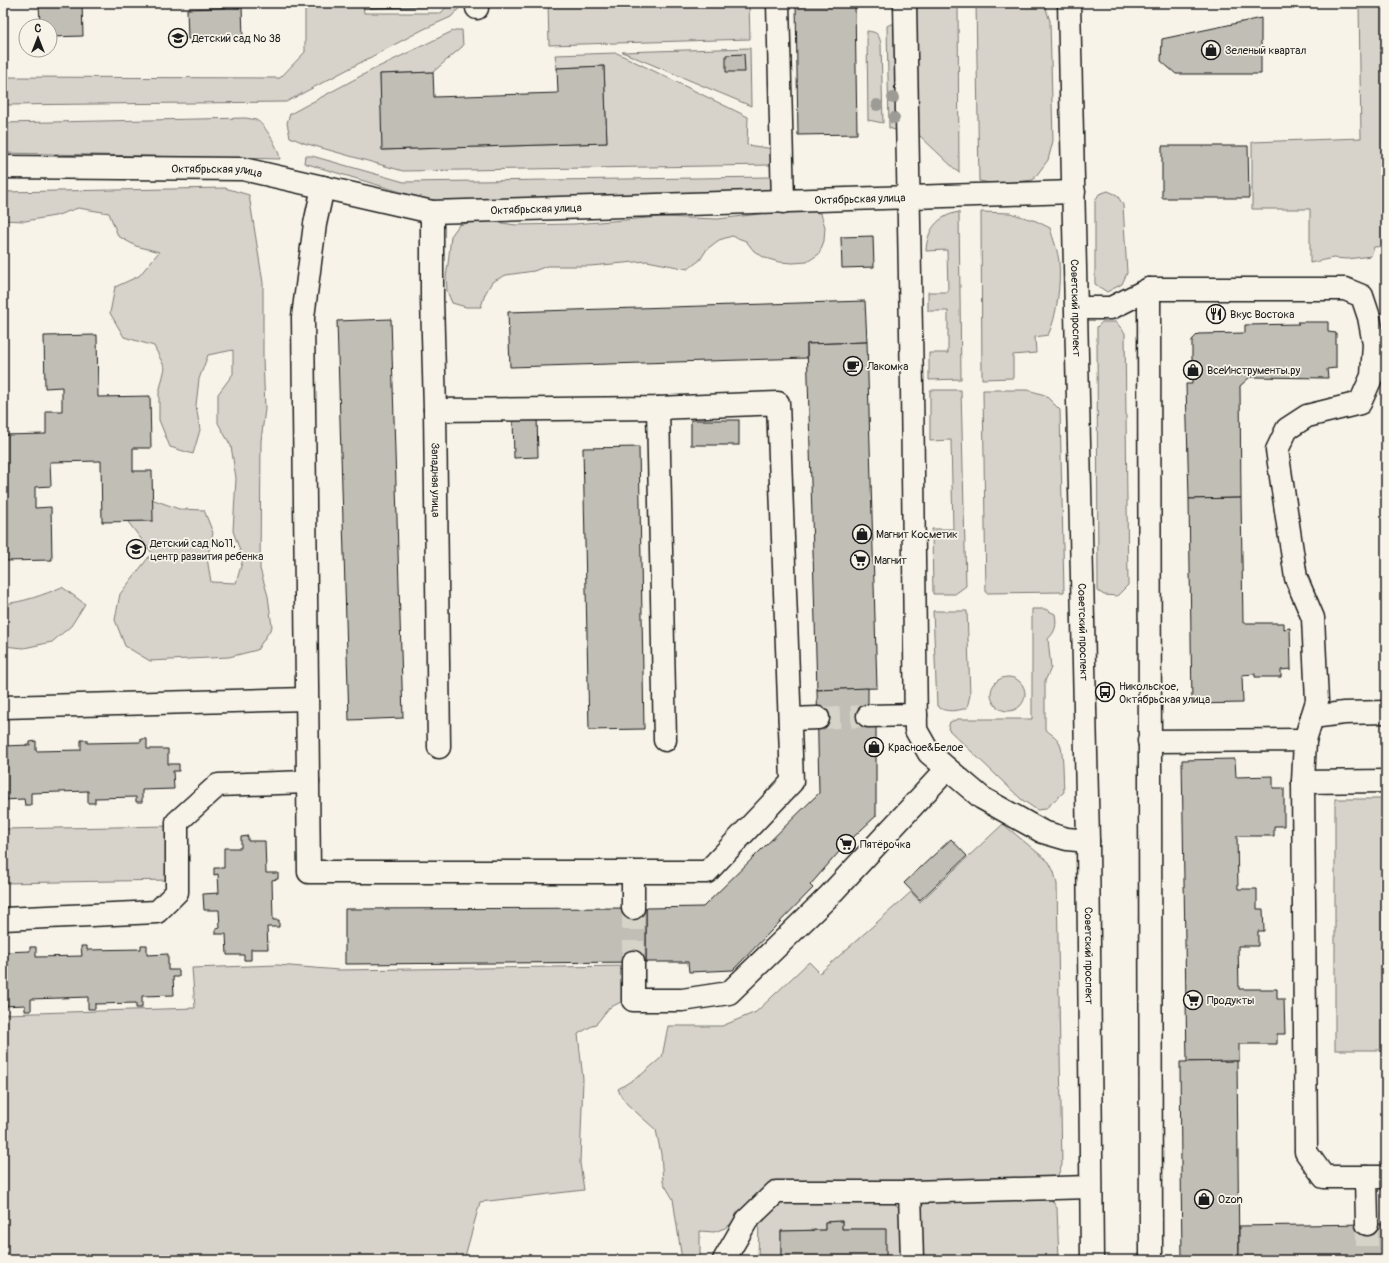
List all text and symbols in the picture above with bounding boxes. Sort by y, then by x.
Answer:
north arrow [18,18,58,58]
text: С [35,22,42,35]
school or university icon: Детский сад № 38 [167,27,189,49]
place label: Детский сад № 38 [191,32,281,45]
shop icon: Зеленый квартал [1200,39,1222,61]
place label: Зеленый квартал [1225,44,1306,57]
street label: Октябрьская улица [171,162,264,180]
street label: Октябрьская улица [814,191,906,207]
street label: Октябрьская улица [490,201,582,217]
street label: Советский проспект [1068,259,1084,357]
restaurant icon: Вкус Востока [1205,303,1227,325]
place label: Вкус Востока [1230,308,1294,321]
cafe icon: Лакомка [842,355,864,377]
shop icon: ВсеИнструменты.ру [1182,359,1204,381]
place label: Лакомка [866,360,908,373]
place label: ВсеИнструменты.ру [1207,364,1300,377]
street label: Западная улица [429,443,443,517]
shop icon: Магнит Косметик [851,523,873,545]
place label: Магнит Косметик [876,528,958,541]
place label: Детский сад №11, центр развития ребенка [149,537,263,563]
school or university icon: Детский сад №11, центр развития ребенка [125,538,147,560]
supermarket icon: Магнит [849,549,871,571]
place label: Магнит [874,554,907,567]
street label: Советский проспект [1076,583,1091,681]
place label: Никольское, Октябрьская улица [1119,680,1210,706]
bus stop icon: Никольское, Октябрьская улица [1094,681,1116,703]
shop icon: Красное&Белое [863,736,885,758]
place label: Красное&Белое [888,741,964,754]
supermarket icon: Пятёрочка [835,833,857,855]
place label: Пятёрочка [860,838,911,851]
street label: Советский проспект [1082,907,1096,1005]
supermarket icon: Продукты [1182,989,1204,1011]
place label: Продукты [1207,994,1254,1007]
shop icon: Ozon [1193,1188,1215,1210]
place label: Ozon [1218,1193,1243,1206]

